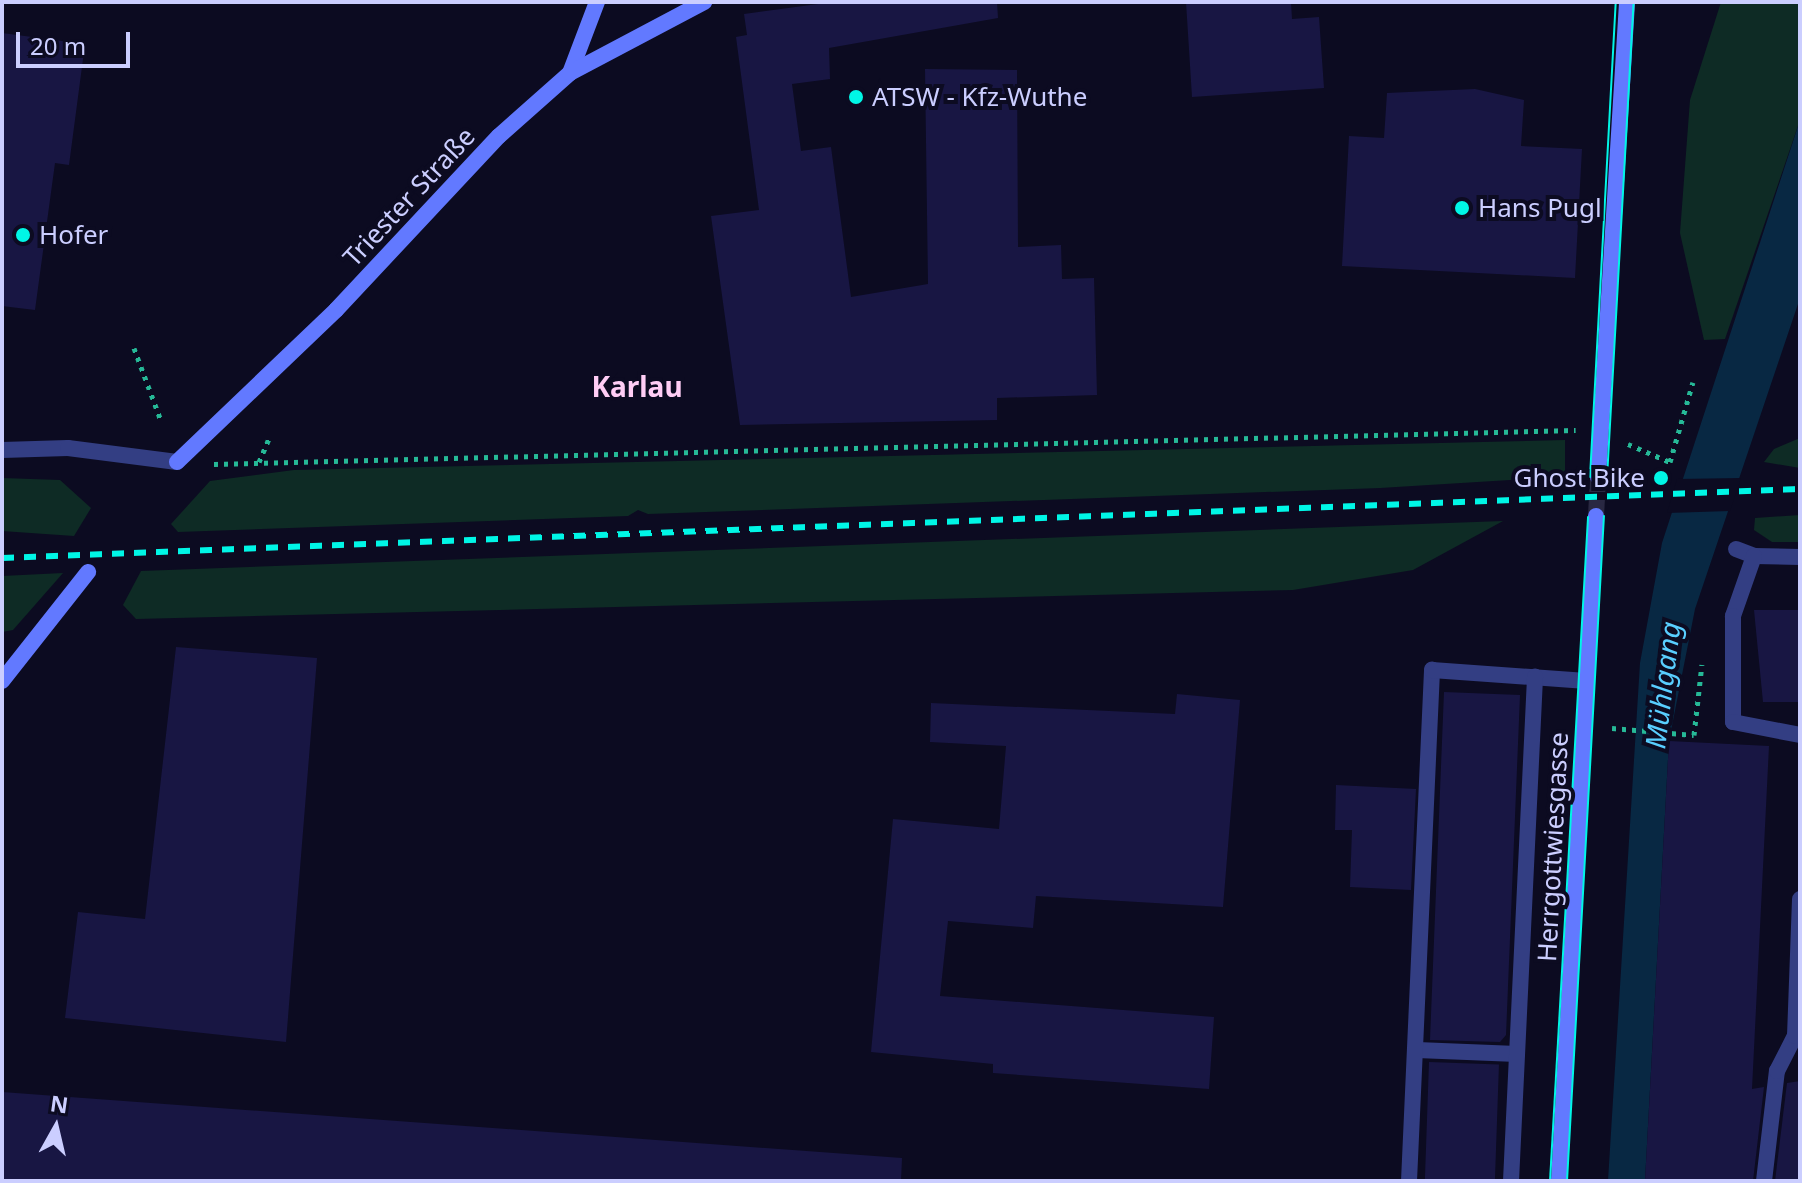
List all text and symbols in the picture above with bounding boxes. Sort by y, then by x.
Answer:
scale bar [20,16,134,66]
text: 20 m [30,29,86,62]
place label: ATSW - Kfz-Wuthe [872,81,1087,113]
marker: ATSW - Kfz-Wuthe [847,88,865,106]
street label: Triester Straße [337,121,481,273]
place label: Hans Pugl [1478,192,1602,224]
marker: Hans Pugl [1453,199,1471,217]
place label: Hofer [39,219,108,251]
marker: Hofer [14,226,32,244]
district label: Karlau [591,369,683,403]
place label: Ghost Bike [1514,462,1645,494]
marker: Ghost Bike [1652,469,1670,487]
water label: Mühlgang [1638,620,1686,750]
street label: Herrgottwiesgasse [1531,731,1575,963]
north arrow [16,1087,96,1167]
text: N [48,1087,70,1119]

